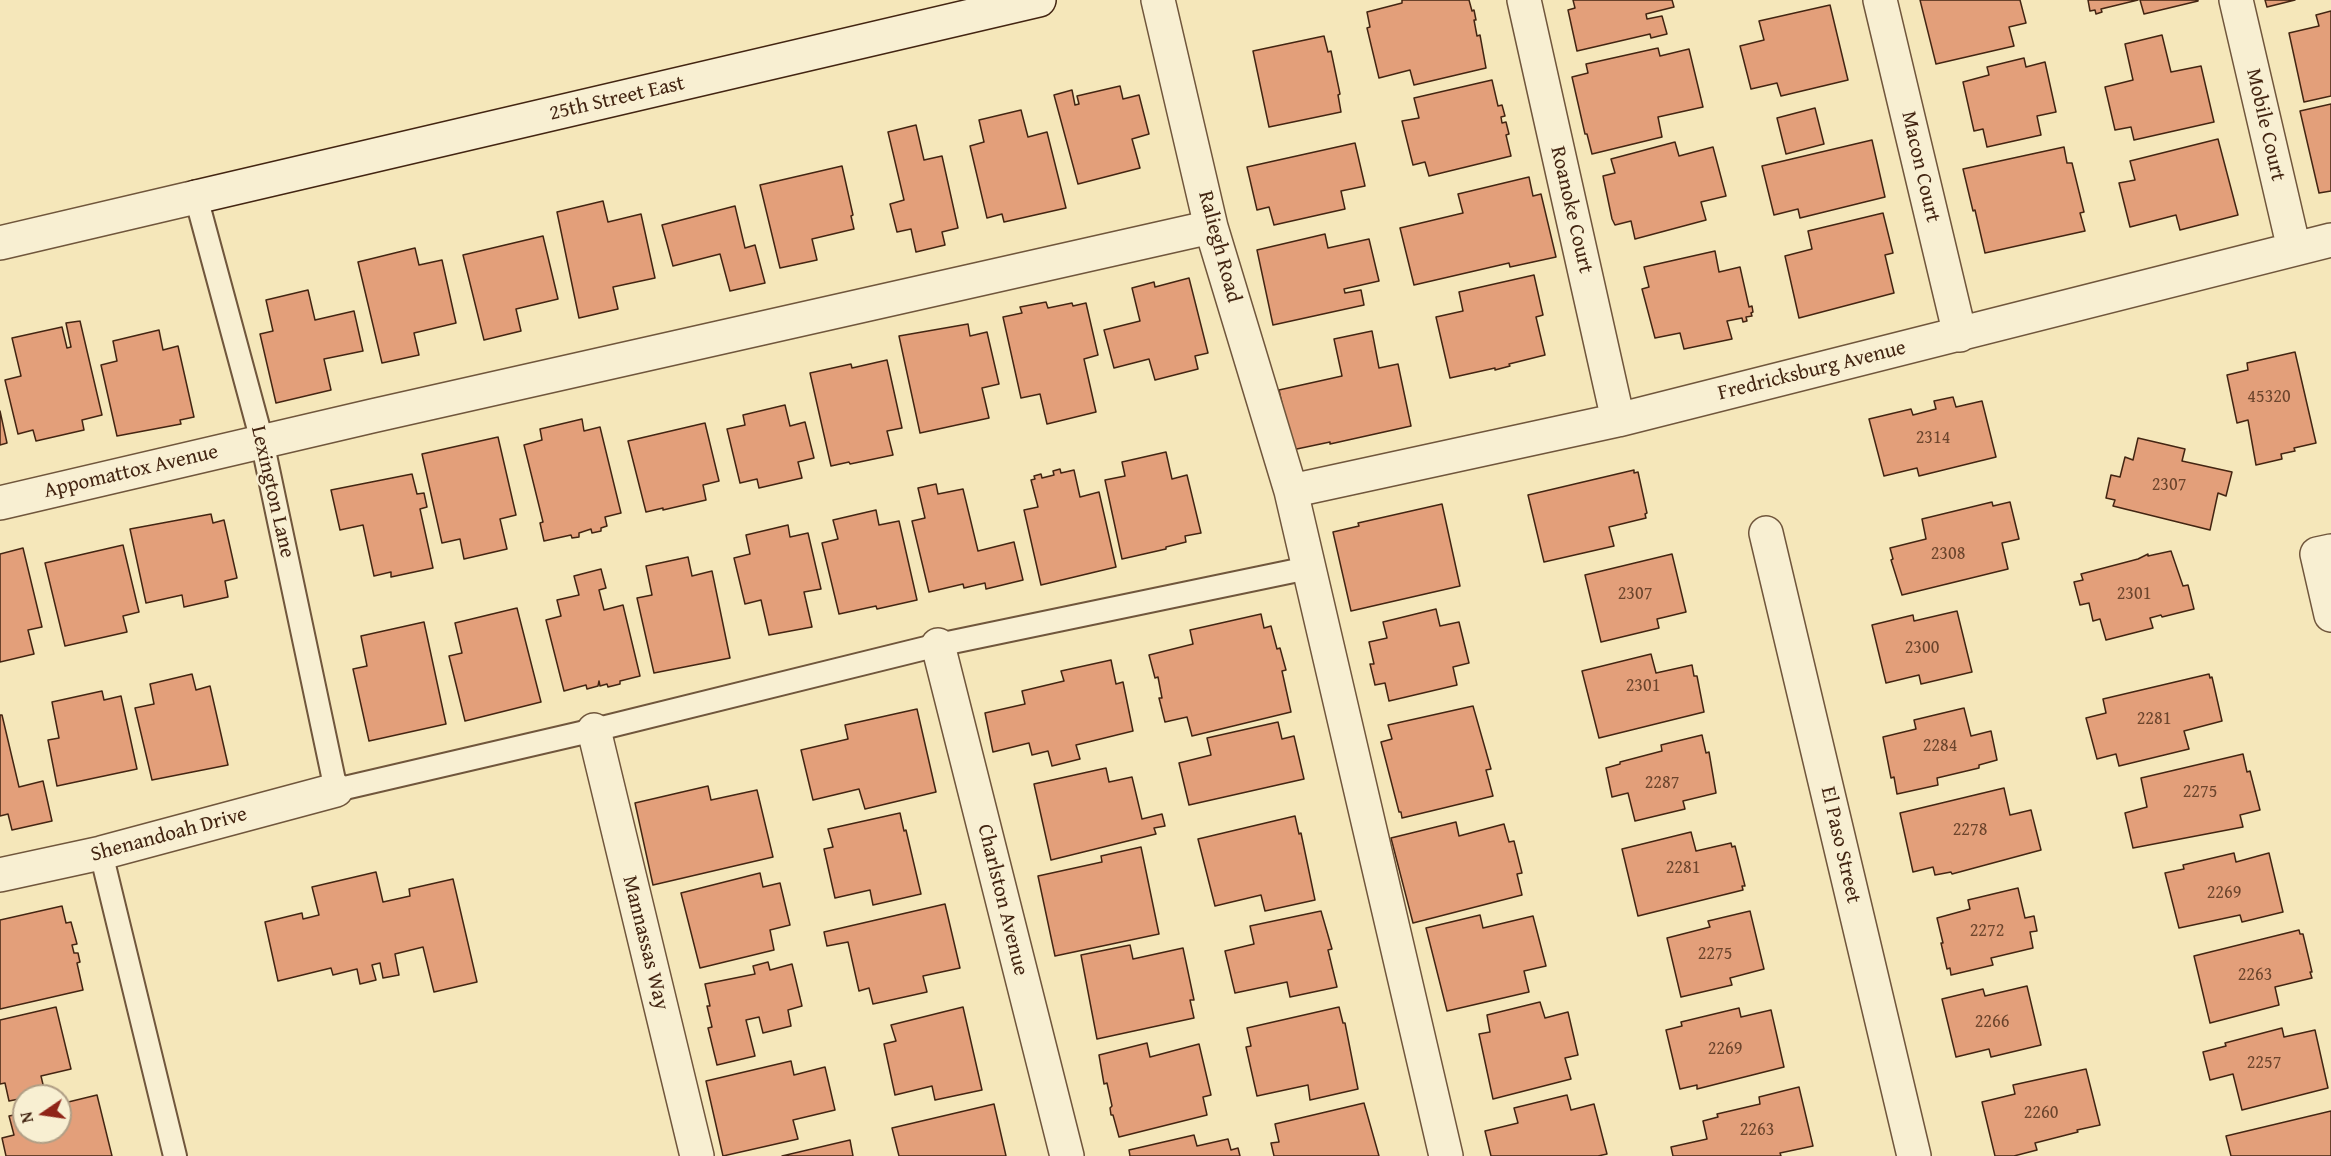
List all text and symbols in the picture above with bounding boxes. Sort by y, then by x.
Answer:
street label: Mobile Court [2240,66,2290,184]
street label: 25th Street East [547,71,687,127]
street label: Macon Court [1895,109,1945,225]
street label: Roanoke Court [1544,144,1598,276]
street label: Raliegh Road [1192,188,1246,306]
street label: Fredricksburg Avenue [1715,335,1909,407]
house number: 45320 [2247,386,2291,408]
street label: Lexington Lane [245,423,299,561]
house number: 2314 [1916,427,1950,449]
street label: Appomattox Avenue [41,440,221,504]
house number: 2307 [2152,474,2186,496]
house number: 2308 [1931,543,1965,565]
house number: 2307 [1618,583,1652,605]
house number: 2301 [2117,583,2151,605]
house number: 2300 [1905,637,1939,659]
house number: 2301 [1626,675,1660,697]
house number: 2281 [2137,708,2171,730]
house number: 2284 [1923,735,1957,757]
house number: 2287 [1645,772,1679,794]
house number: 2275 [2183,781,2217,803]
street label: El Paso Street [1814,784,1866,906]
street label: Shenandoah Drive [88,802,250,868]
house number: 2278 [1953,819,1987,841]
street label: Charlston Avenue [971,822,1033,978]
house number: 2281 [1666,857,1700,879]
street label: Mannassas Way [616,873,674,1013]
house number: 2269 [2207,882,2241,904]
house number: 2272 [1970,920,2004,942]
house number: 2275 [1698,943,1732,965]
house number: 2263 [2238,964,2272,986]
house number: 2266 [1975,1011,2009,1033]
house number: 2269 [1708,1038,1742,1060]
house number: 2257 [2247,1052,2281,1074]
north arrow [12,1084,72,1144]
house number: 2260 [2024,1102,2058,1124]
text: N [14,1110,39,1126]
house number: 2263 [1740,1119,1774,1141]

